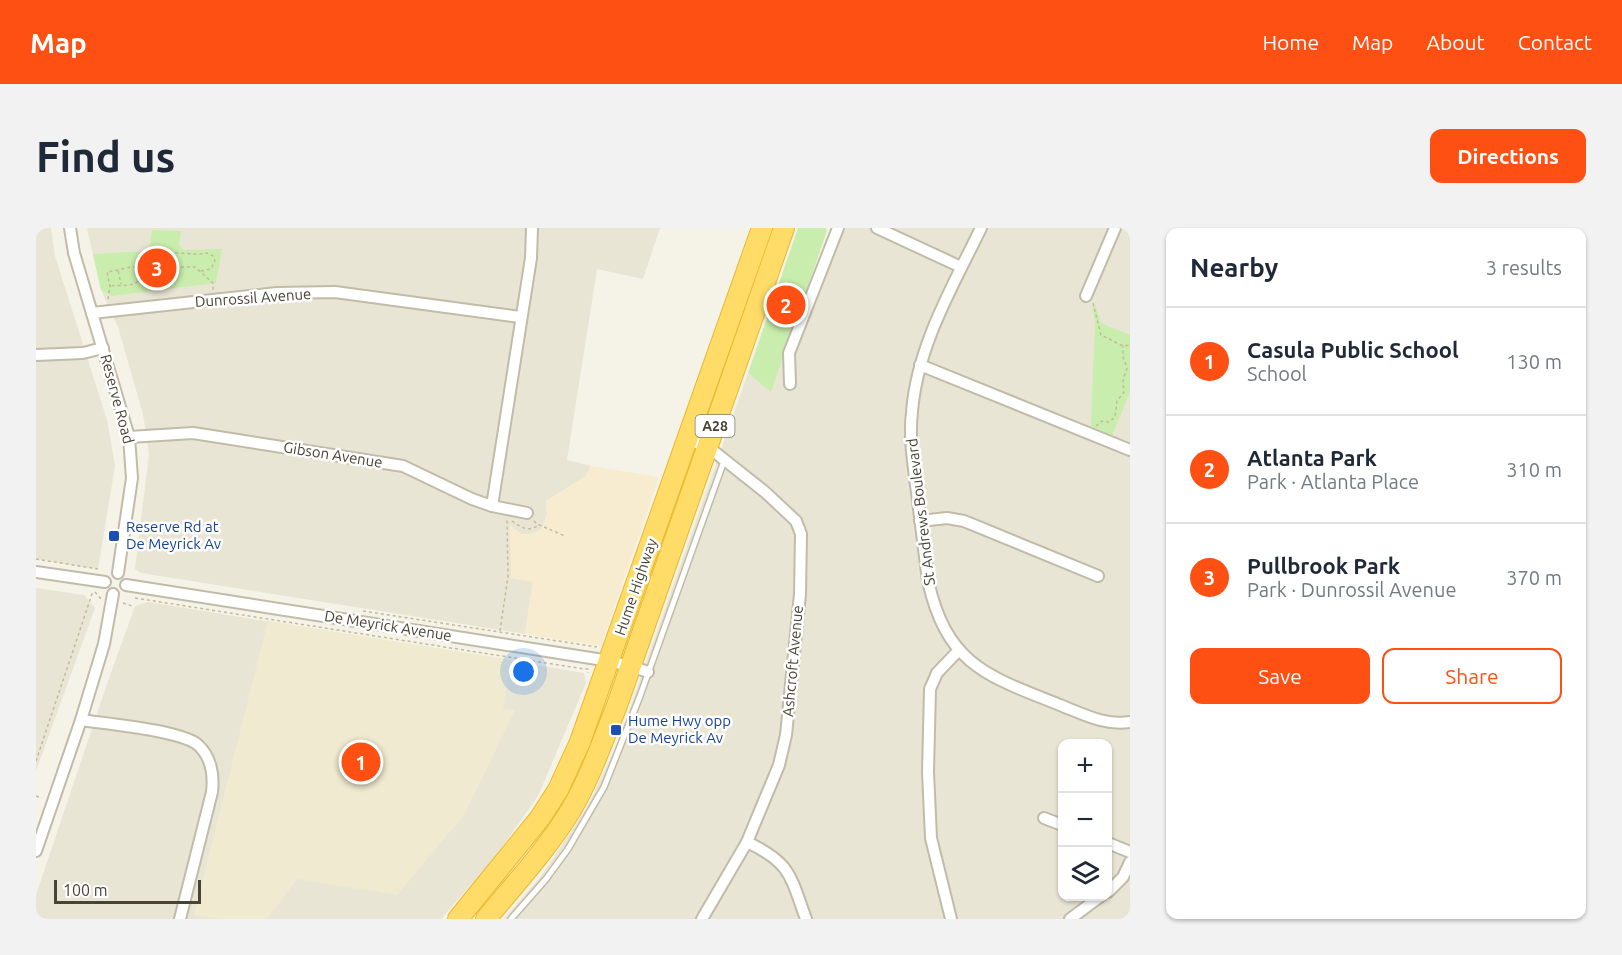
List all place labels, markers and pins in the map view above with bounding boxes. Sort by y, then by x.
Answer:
pin: 3 [138,246,176,291]
pin: 2 [766,282,806,328]
place label: Reserve Rd at De Meyrick Av [126,518,222,552]
marker: Reserve Rd at De Meyrick Av [107,529,121,543]
place label: Hume Hwy opp De Meyrick Av [628,712,731,746]
marker: Hume Hwy opp De Meyrick Av [609,723,623,737]
pin: 1 [342,740,380,784]

